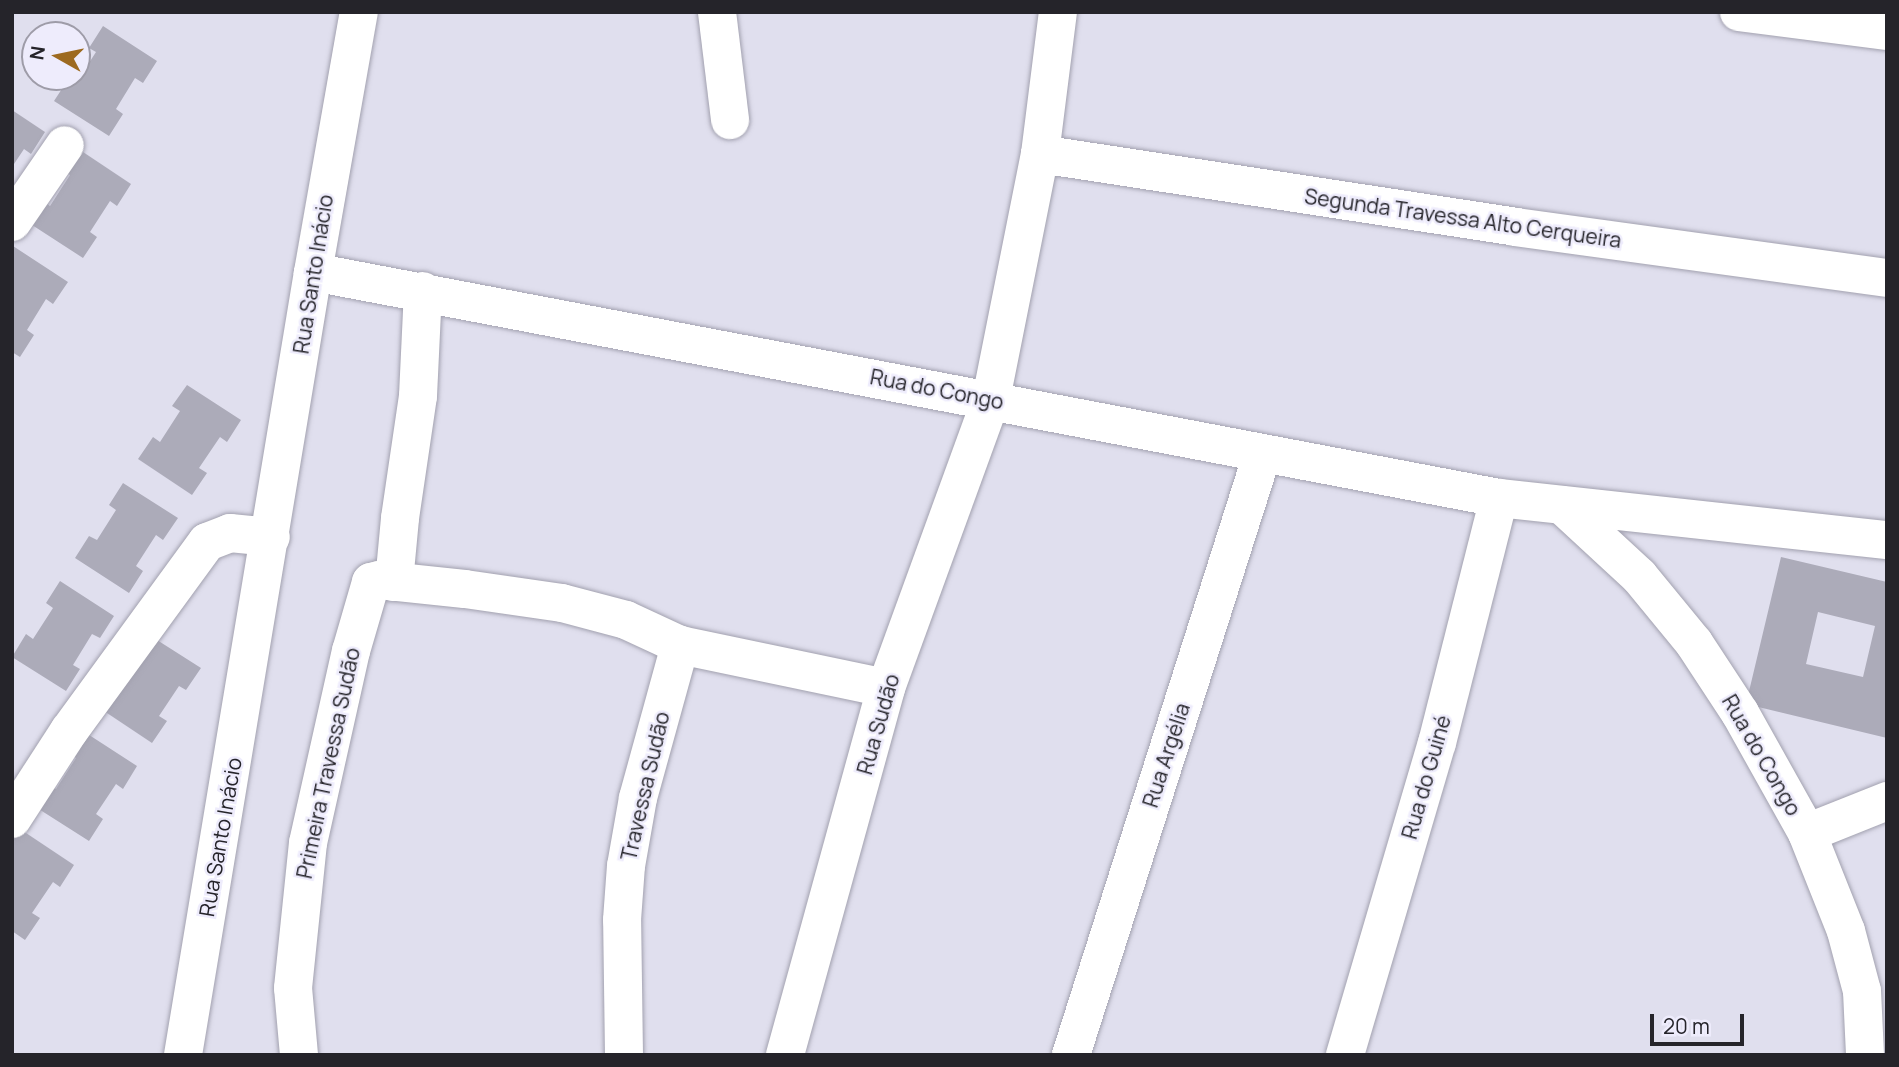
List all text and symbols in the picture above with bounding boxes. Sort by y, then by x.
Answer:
north arrow [21,21,91,91]
text: N [23,44,51,62]
street label: Segunda Travessa Alto Cerqueira [1303,183,1623,253]
street label: Rua Santo Inácio [288,193,338,355]
street label: Rua do Congo [868,364,1006,414]
street label: Primeira Travessa Sudão [291,645,365,881]
street label: Rua Sudão [852,671,904,777]
street label: Rua do Congo [1717,690,1807,820]
street label: Rua Argélia [1137,700,1195,810]
street label: Travessa Sudão [616,709,674,863]
street label: Rua do Guiné [1396,712,1456,842]
street label: Rua Santo Inácio [194,756,246,918]
scale bar [1654,1000,1748,1044]
text: 20 m [1663,1012,1710,1040]

